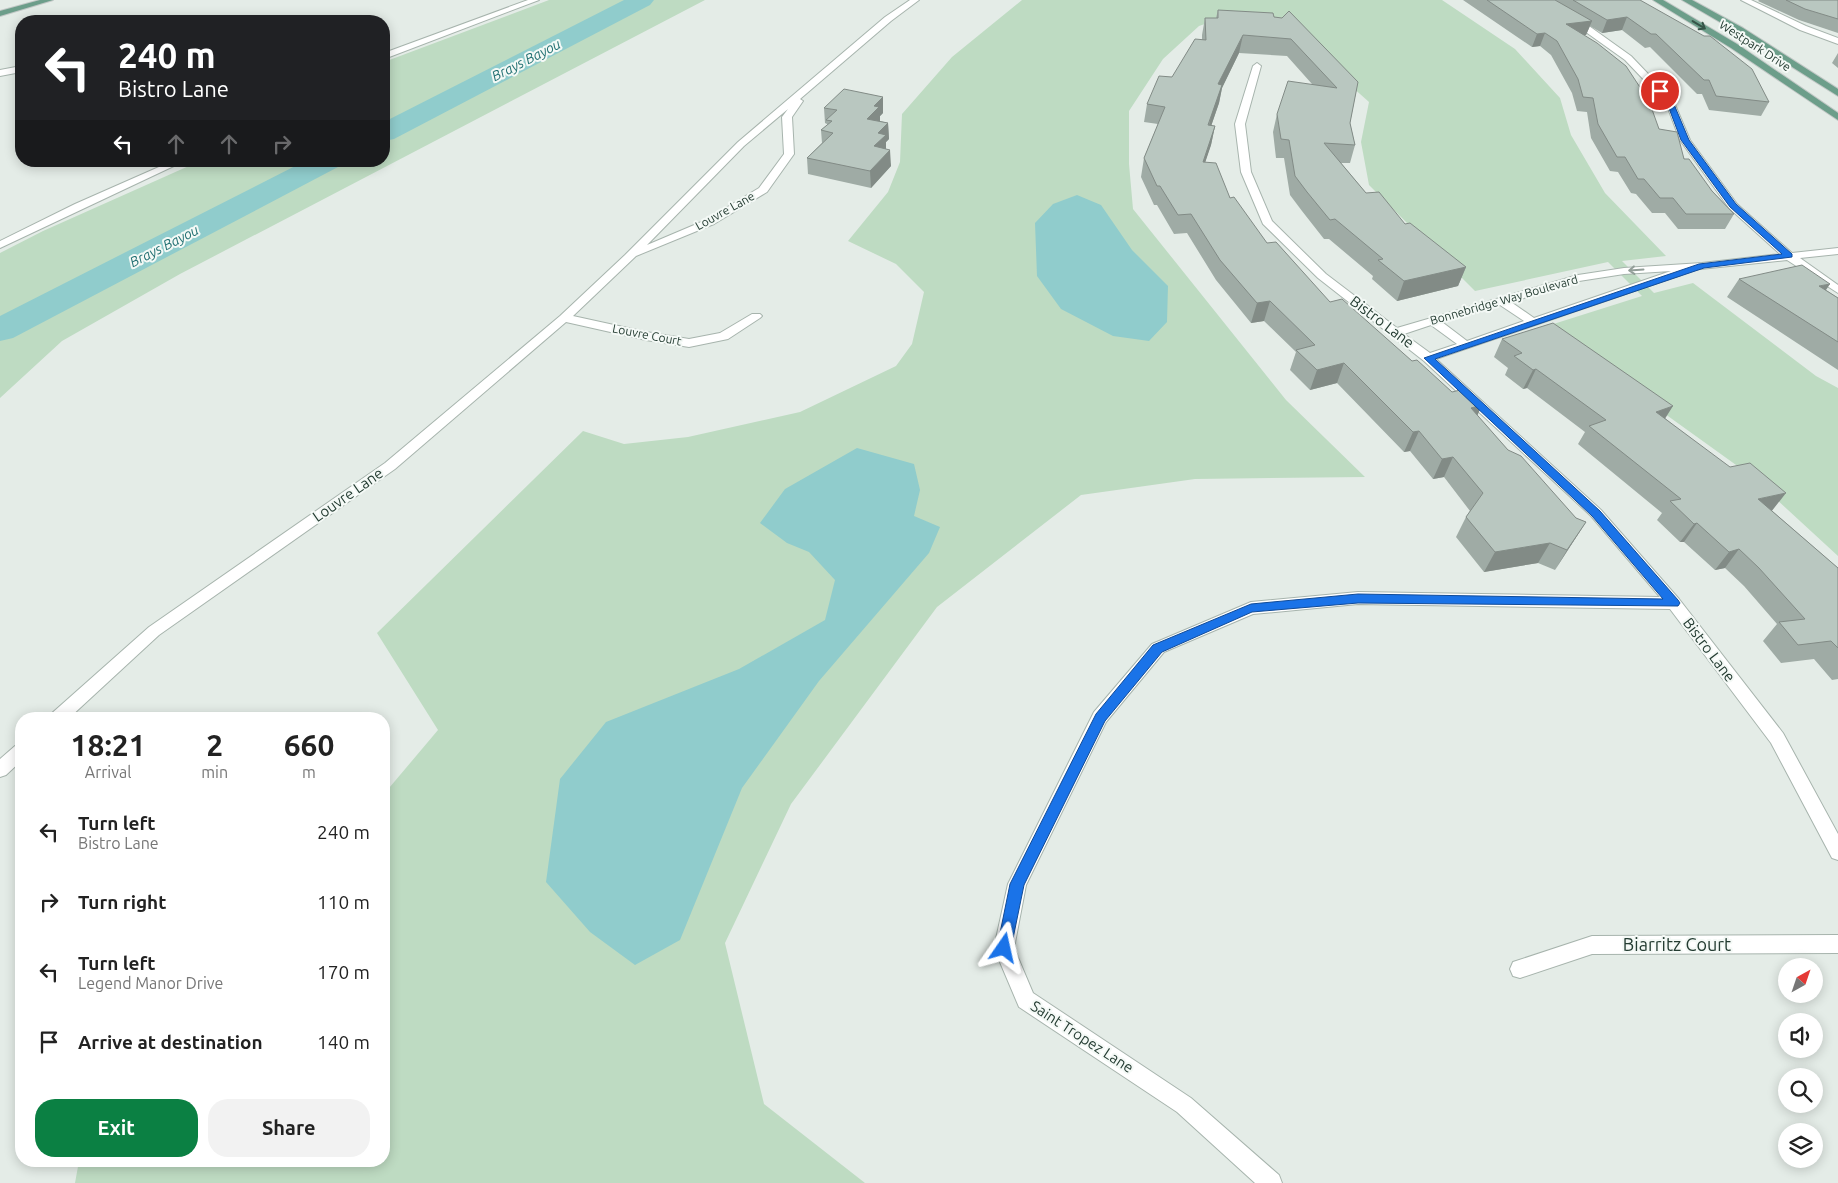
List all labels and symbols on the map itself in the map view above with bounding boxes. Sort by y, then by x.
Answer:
street label: Westpark Drive [1717,18,1793,73]
one-way arrow [1692,20,1706,30]
water label: Brays Bayou [489,36,564,84]
pin [1639,70,1681,112]
street label: Louvre Lane [693,189,757,232]
water label: Brays Bayou [127,222,202,270]
one-way arrow [1629,265,1645,275]
street label: Bonnebridge Way Boulevard [1428,272,1579,327]
street label: Bistro Lane [1347,292,1418,351]
street label: Louvre Court [611,321,683,348]
street label: Louvre Lane [309,464,386,525]
street label: Bistro Lane [1680,614,1739,685]
position arrow [977,921,1029,973]
street label: Biarritz Court [1623,934,1731,954]
north arrow [1778,958,1822,1002]
street label: Saint Tropez Lane [1028,997,1137,1076]

